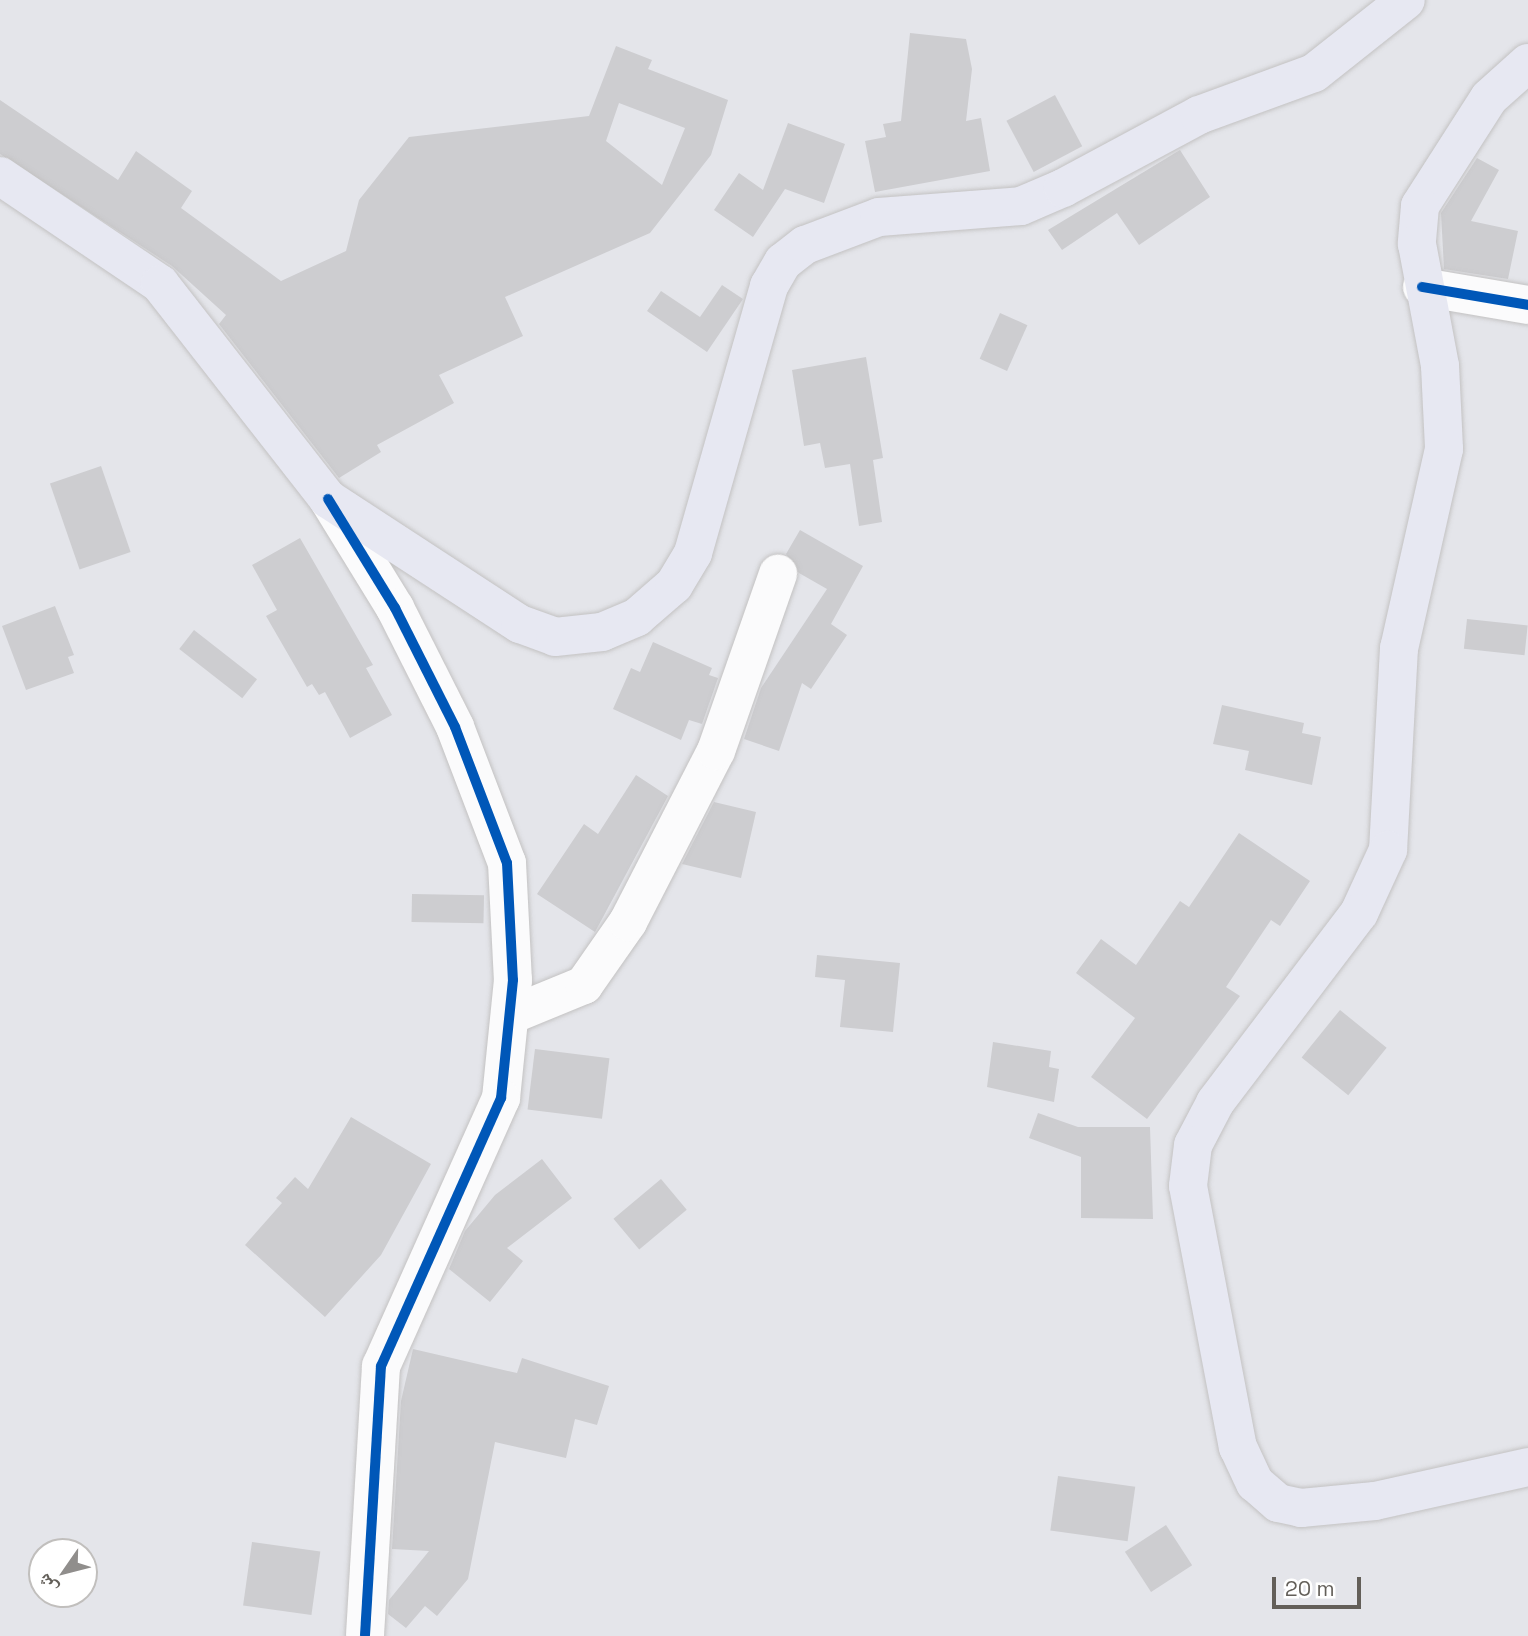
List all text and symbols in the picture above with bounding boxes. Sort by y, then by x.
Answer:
north arrow [28,1538,98,1608]
scale bar [1276,1562,1365,1606]
text: ش [31,1569,63,1600]
text: 20 m [1285,1575,1335,1602]

